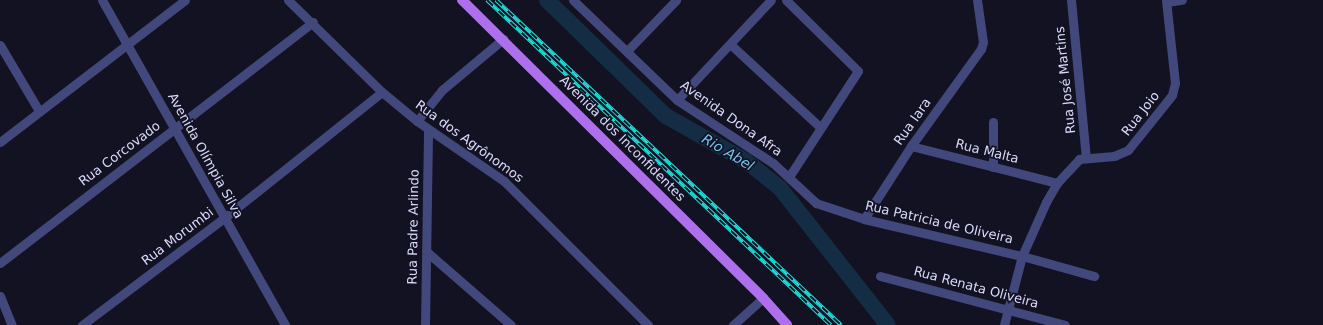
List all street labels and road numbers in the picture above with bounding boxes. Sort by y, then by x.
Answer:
street label: Rua José Martins [1053,26,1079,134]
street label: Avenida dos Inconfidentes [556,73,688,205]
street label: Avenida Dona Afra [677,78,785,160]
street label: Rua Joio [1119,89,1163,139]
street label: Avenida Olímpia Silva [164,90,246,222]
street label: Rua Iara [891,95,935,149]
street label: Rua dos Agrônomos [412,98,526,186]
street label: Rua Corcovado [76,118,164,190]
street label: Rua Malta [954,137,1020,167]
street label: Rua Padre Arlindo [405,169,423,285]
street label: Rua Patricia de Oliveira [863,198,1015,248]
street label: Rua Morumbi [139,205,217,269]
street label: Rua Renata Oliveira [912,264,1040,312]

